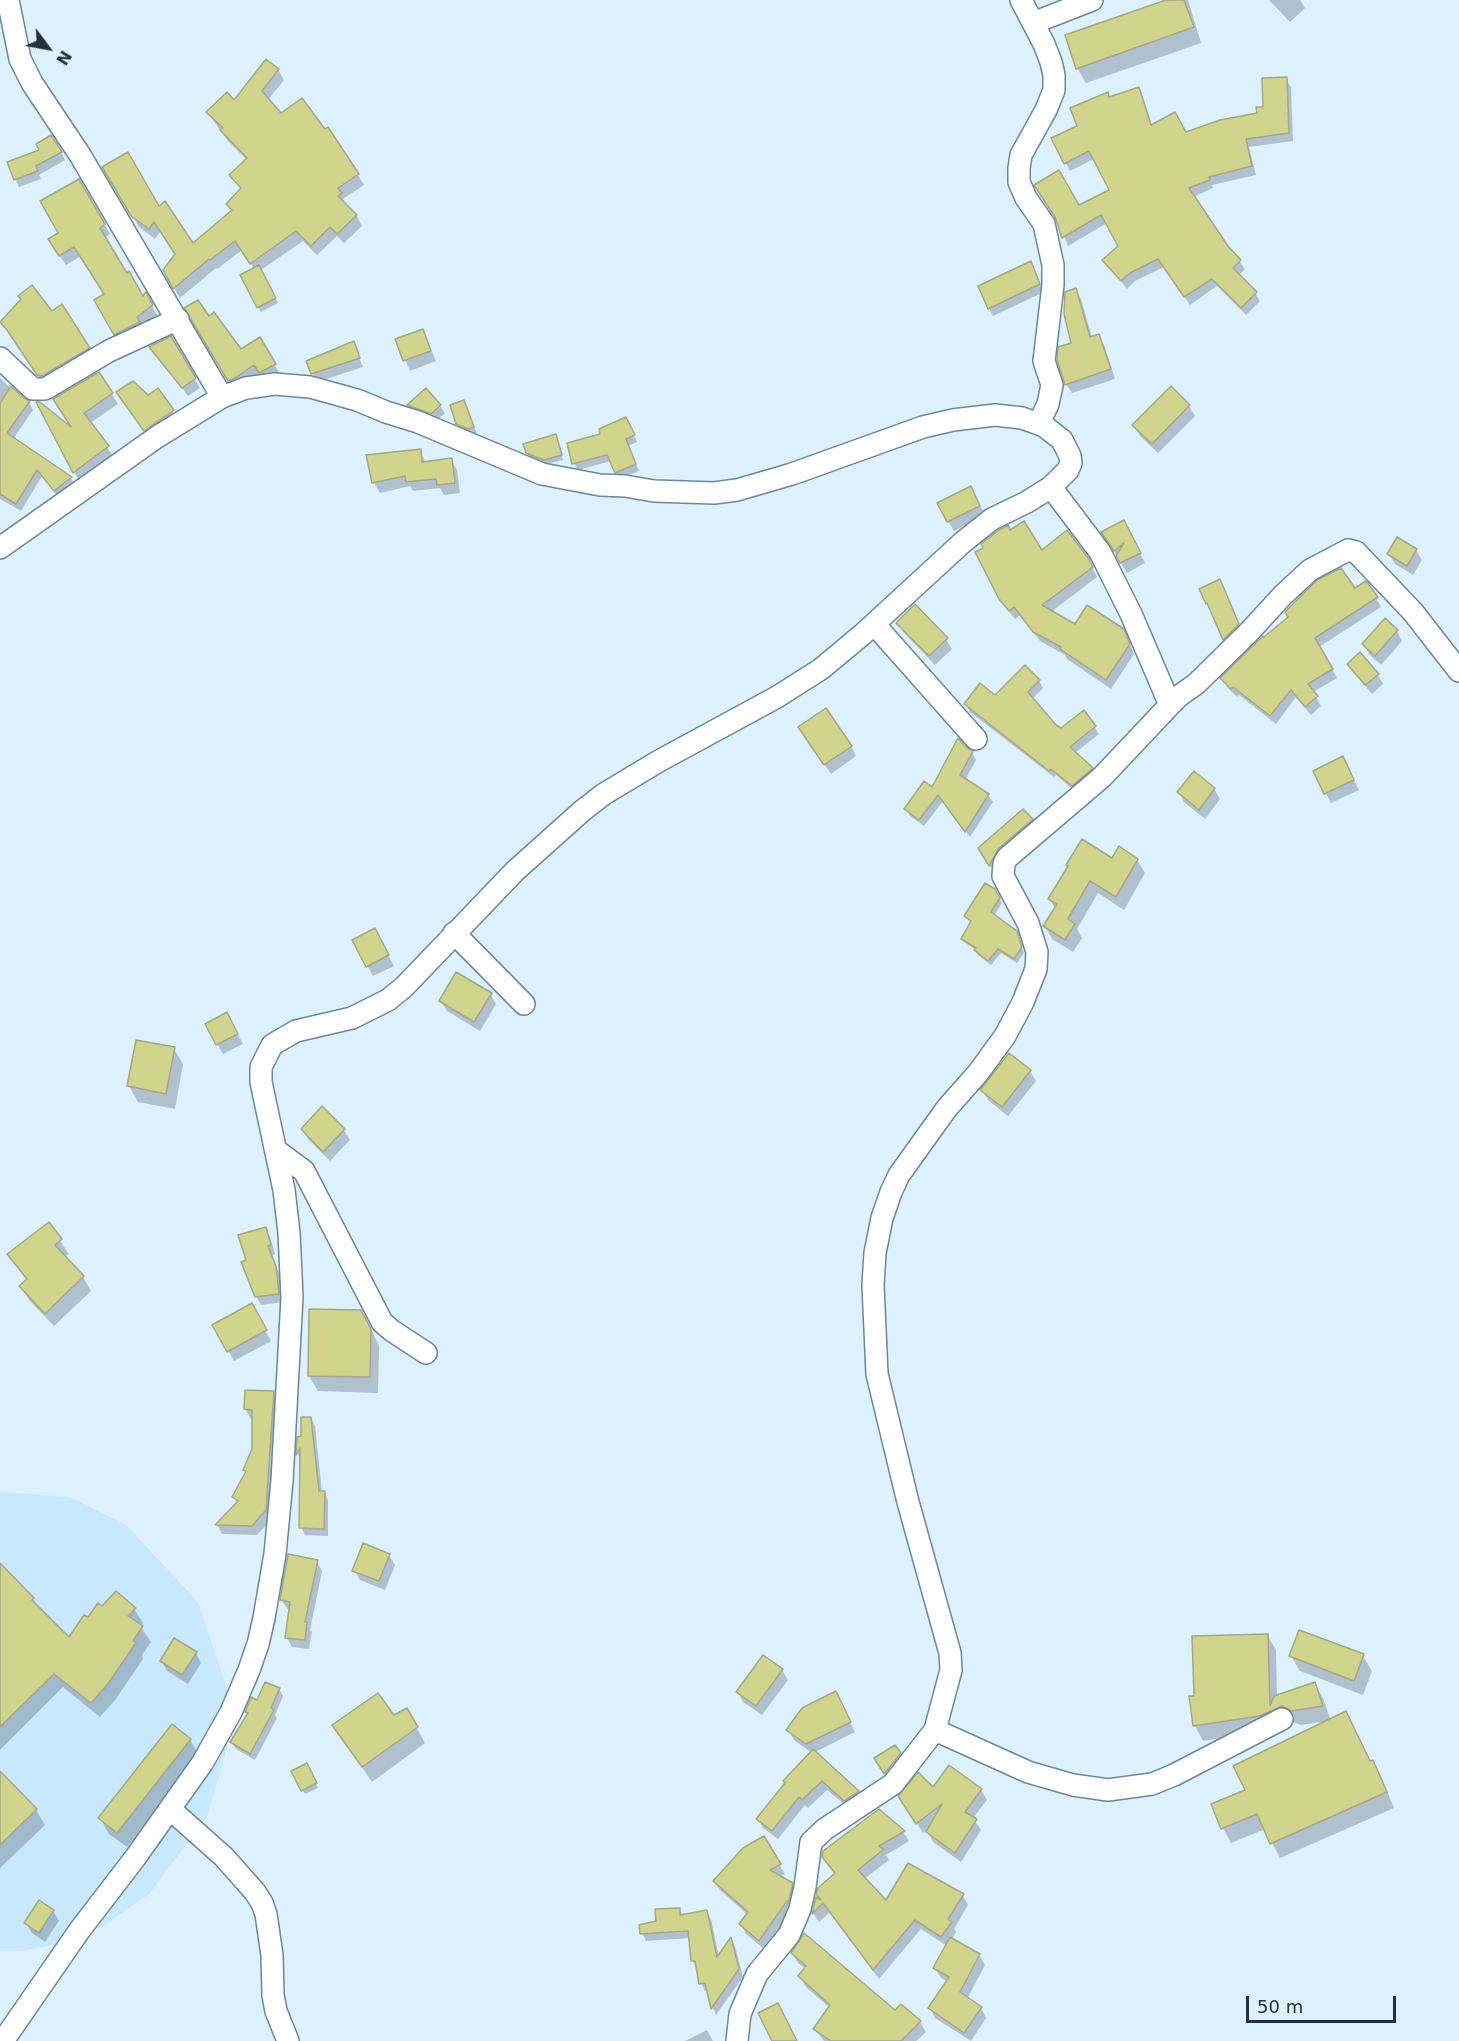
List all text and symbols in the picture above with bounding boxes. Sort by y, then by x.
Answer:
north arrow [18,18,78,78]
text: N [52,47,75,69]
scale bar [1249,1984,1399,2022]
text: 50 m [1257,1996,1303,2017]

